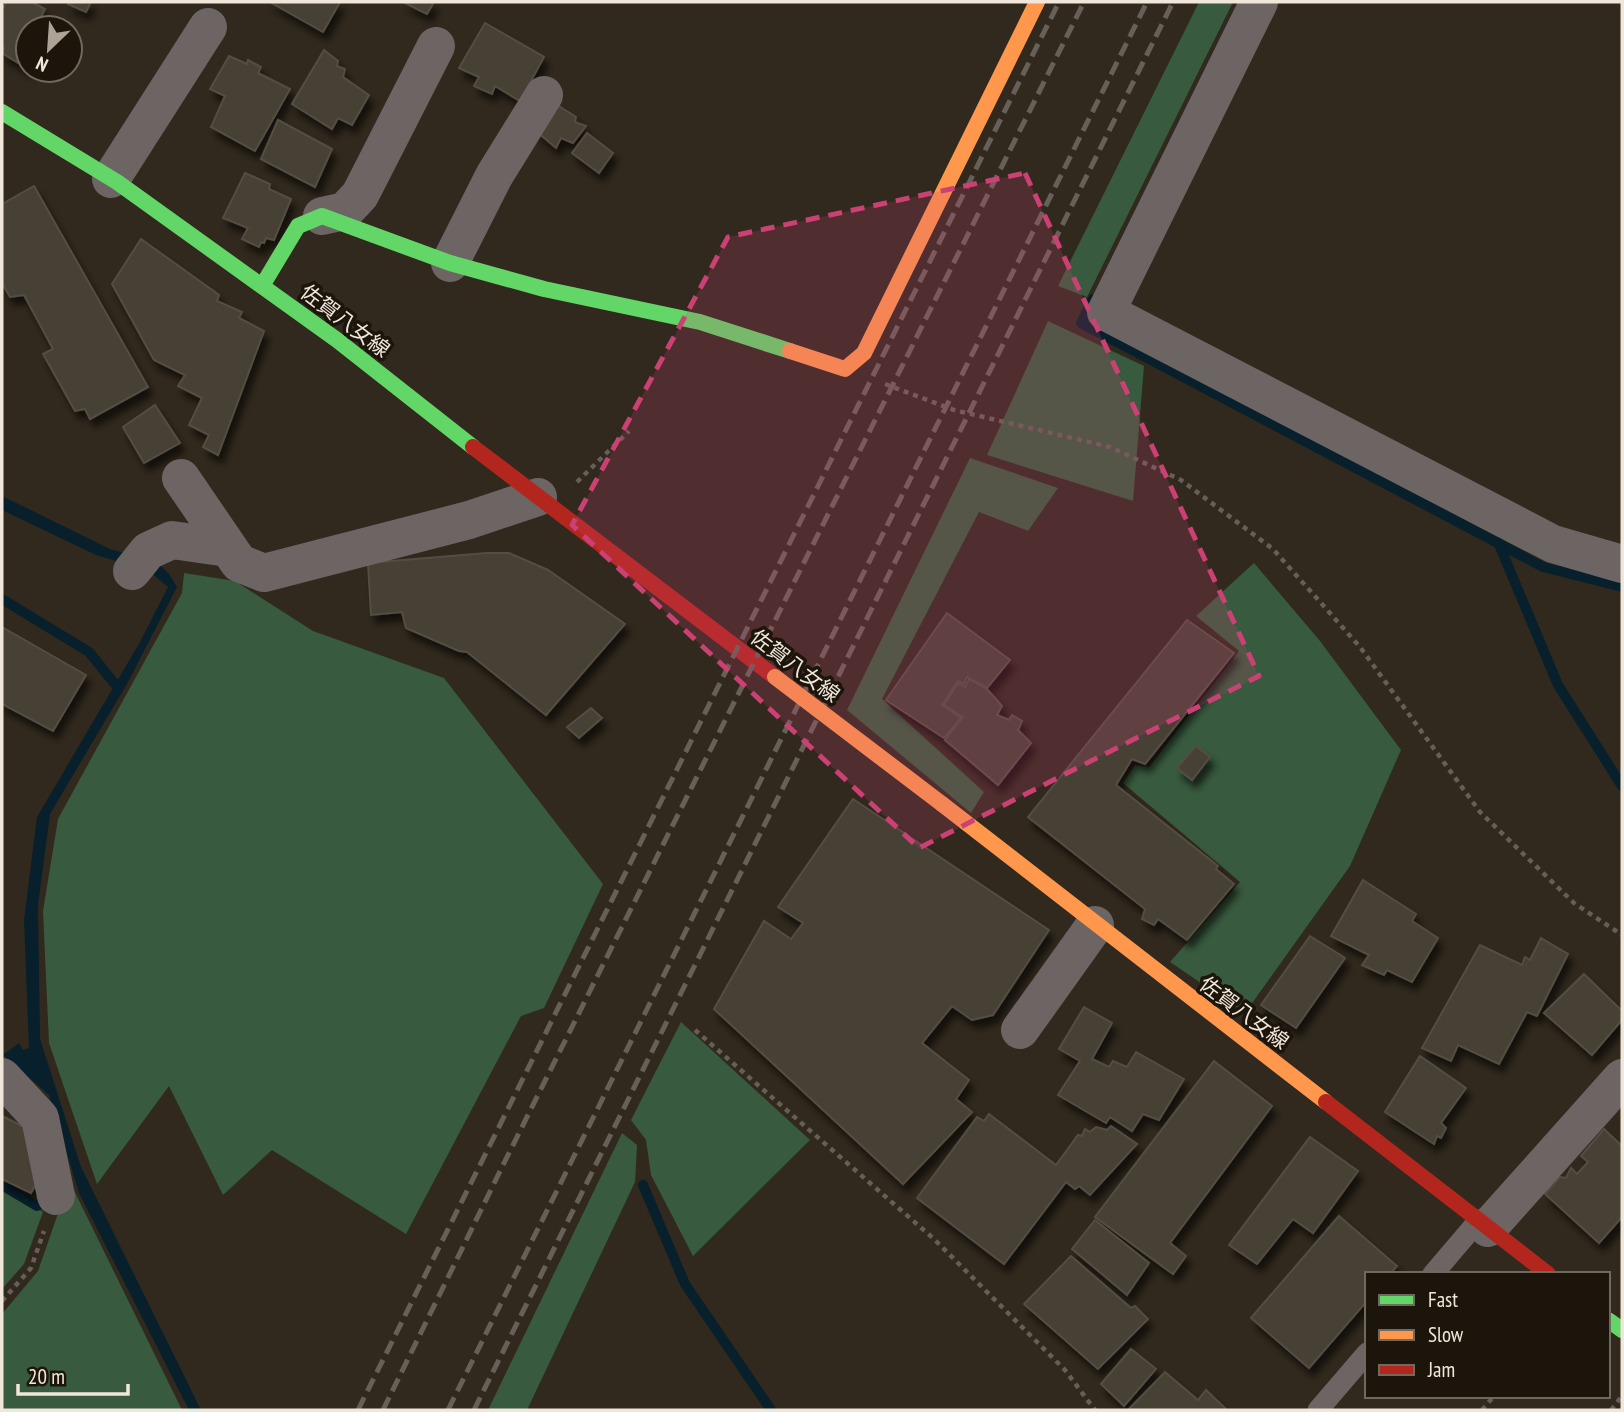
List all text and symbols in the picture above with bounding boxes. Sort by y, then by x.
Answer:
north arrow [14,14,84,84]
text: N [32,51,52,77]
street label: 佐賀八女線 [295,278,395,363]
street label: 佐賀八女線 [745,623,845,708]
street label: 佐賀八女線 [1194,970,1294,1055]
legend [1365,1272,1610,1398]
text: Fast [1428,1286,1458,1313]
text: Slow [1428,1321,1464,1348]
scale bar [18,1352,128,1396]
text: Jam [1427,1356,1455,1383]
text: 20 m [28,1363,65,1390]

